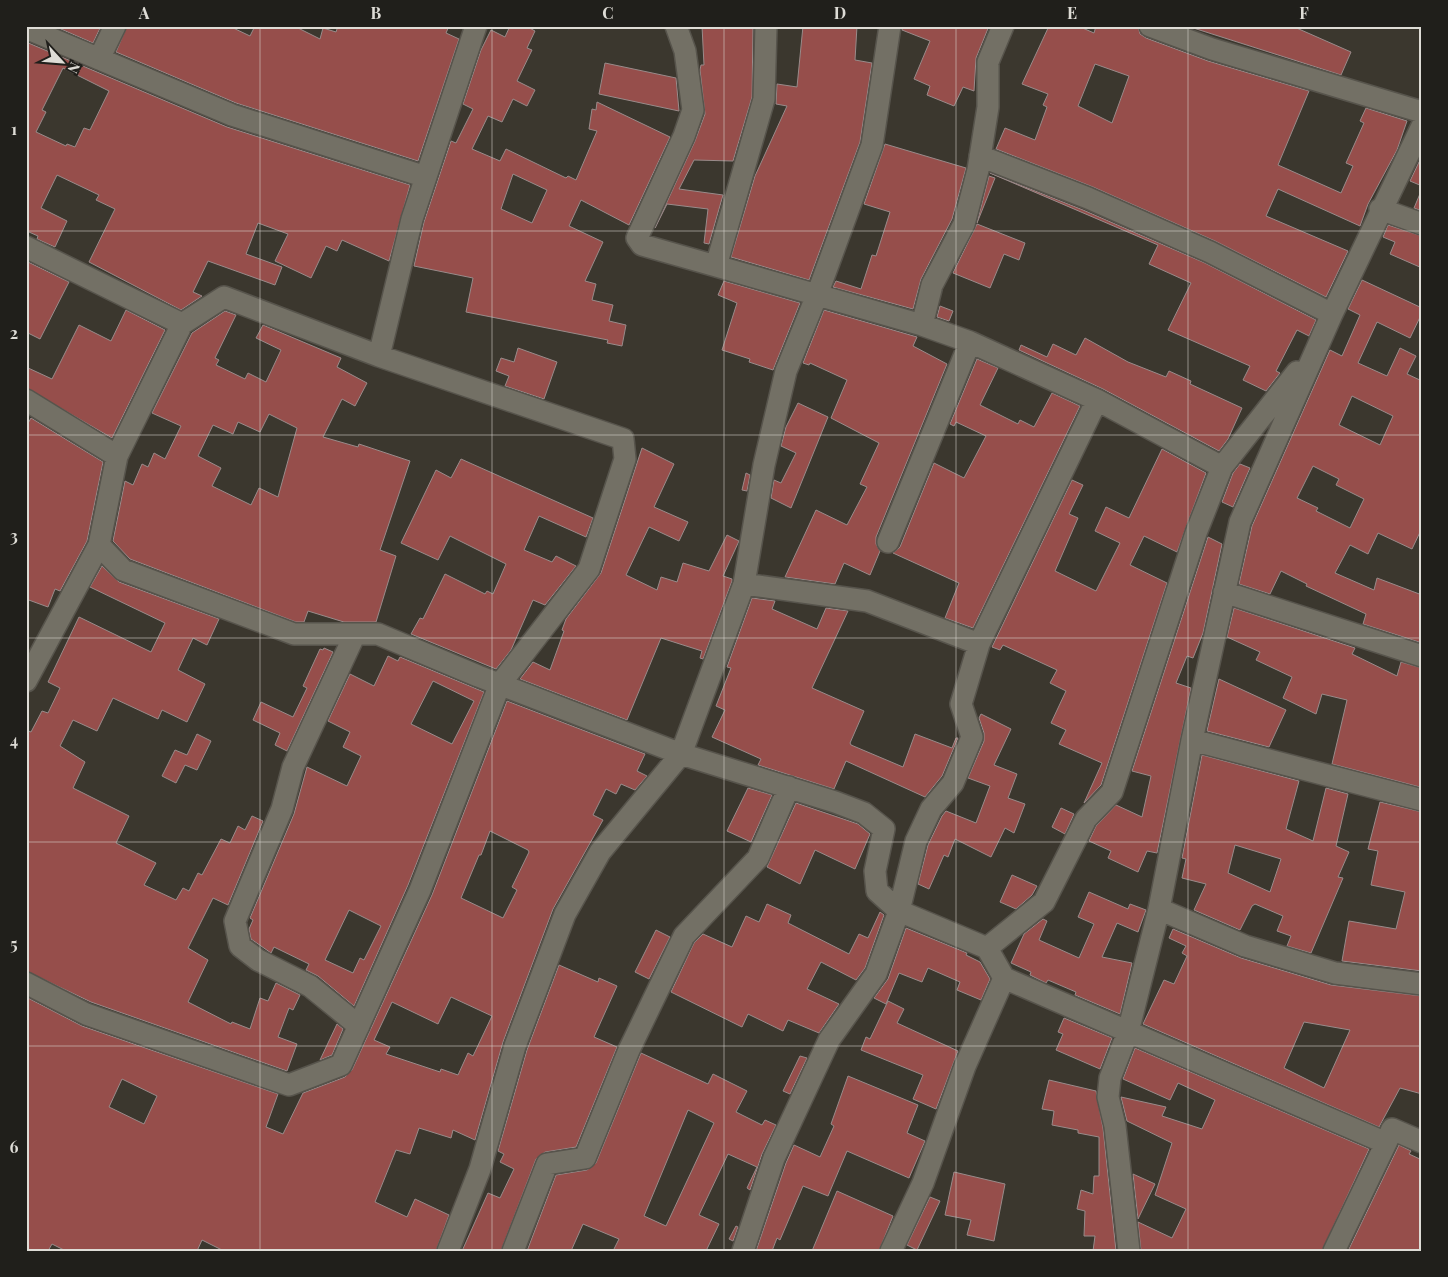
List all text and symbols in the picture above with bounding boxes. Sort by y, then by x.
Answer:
text: A [138,2,150,23]
text: B [371,2,382,23]
text: C [602,2,614,23]
text: D [834,2,846,23]
text: E [1067,2,1077,23]
text: F [1299,2,1309,23]
north arrow [38,38,88,88]
text: N [63,59,85,77]
text: 1 [11,118,17,139]
text: 2 [10,322,18,343]
text: 3 [10,525,18,546]
text: 4 [10,729,18,750]
text: 5 [10,933,18,954]
text: 6 [10,1136,19,1157]

